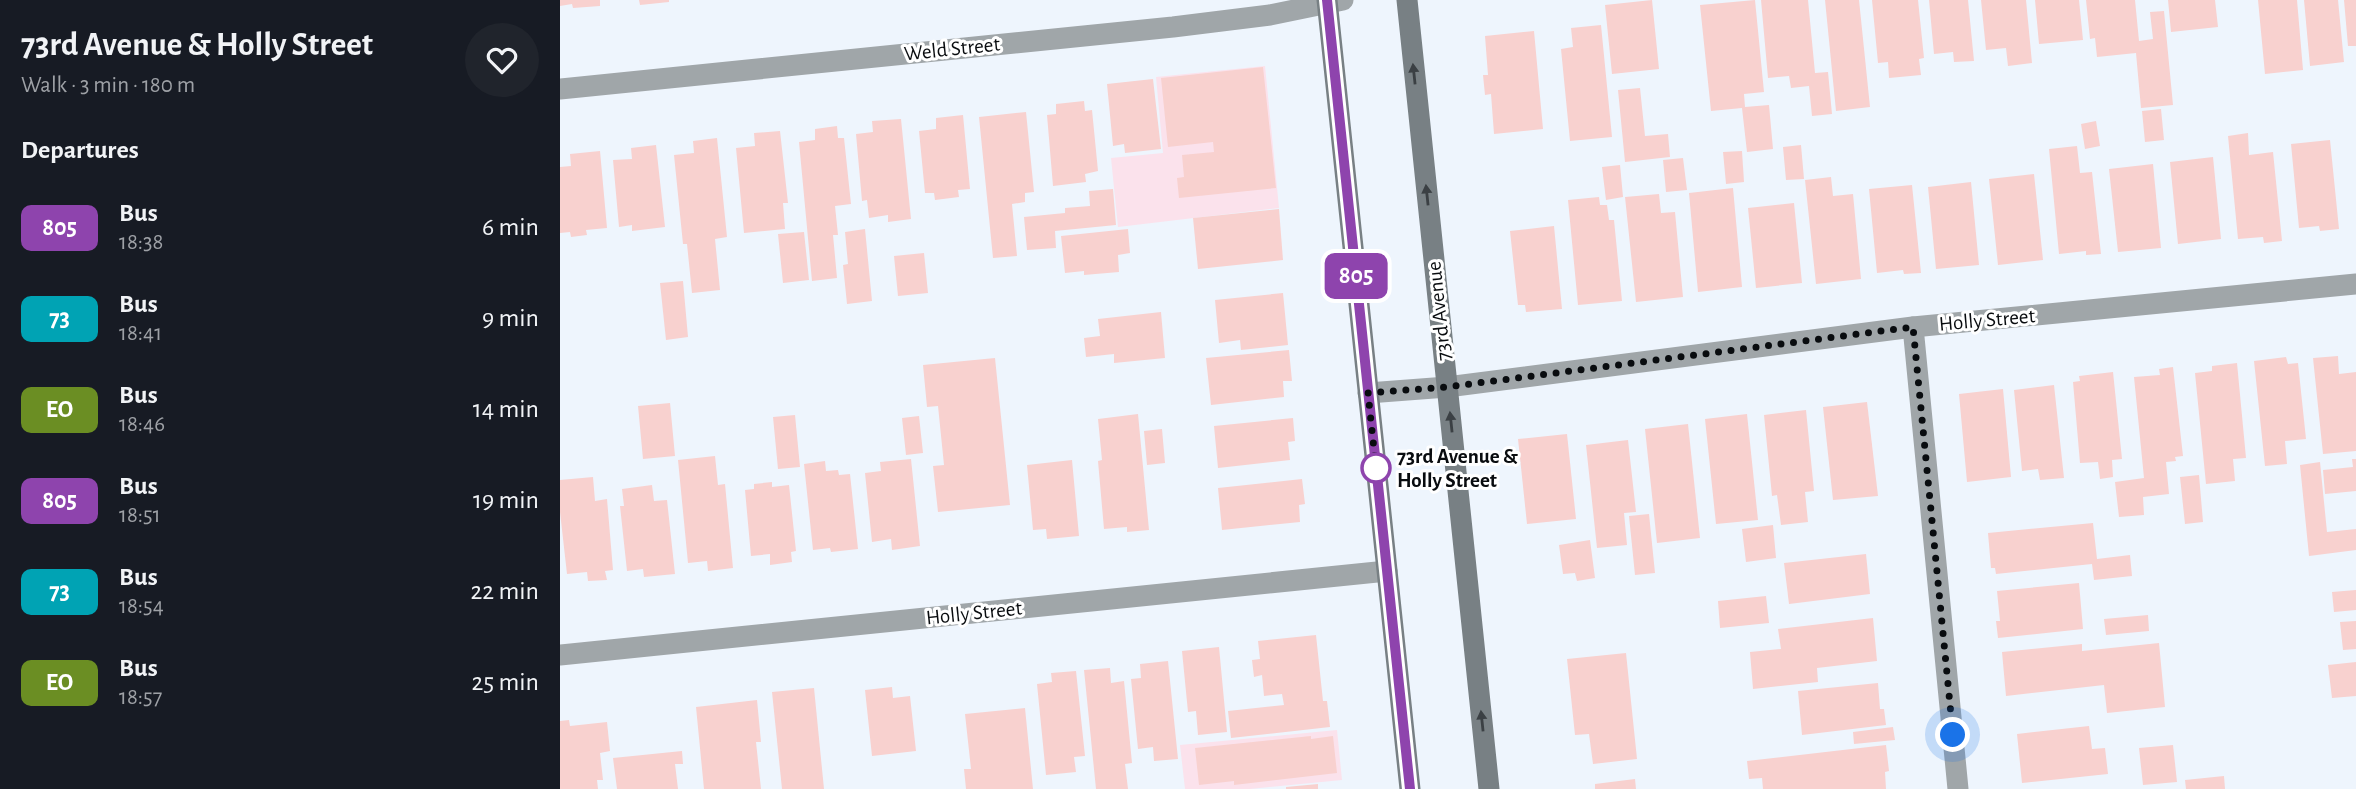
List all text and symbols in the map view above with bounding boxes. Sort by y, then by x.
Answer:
button: heart [465,23,539,97]
text: 73rd Avenue & Holly Street [21,29,373,62]
street label: Weld Street [903,33,1001,64]
one-way arrow [1409,63,1420,85]
text: Walk · 3 min · 180 m [21,74,195,97]
text: Departures [21,137,139,163]
one-way arrow [1422,184,1433,206]
text: Bus [119,200,158,226]
text: 6 min [482,214,539,240]
text: 805 [42,216,77,240]
text: 18:38 [119,231,163,254]
line badge: 805 [1316,253,1396,299]
street label: 73rd Avenue [1423,260,1455,362]
text: 805 [1339,264,1373,288]
text: Bus [119,291,158,317]
text: 9 min [482,305,539,331]
street label: Holly Street [1938,305,2036,335]
text: 73 [49,307,70,331]
text: 18:41 [119,322,162,345]
text: Bus [119,382,158,408]
text: 14 min [473,396,539,422]
text: EO [46,398,73,422]
one-way arrow [1445,411,1456,433]
text: 18:46 [119,413,165,436]
place label: 73rd Avenue & Holly Street [1397,446,1518,491]
marker: 73rd Avenue & Holly Street [1361,453,1391,483]
text: Bus [119,473,158,499]
text: 19 min [473,487,539,513]
text: 805 [42,489,77,513]
text: 18:51 [119,504,161,527]
text: Bus [119,564,158,590]
text: 22 min [471,578,539,604]
text: 73 [49,580,70,604]
text: 18:54 [119,595,164,618]
street label: Holly Street [925,597,1023,628]
text: Bus [119,655,158,681]
text: 25 min [472,669,539,695]
text: EO [46,671,73,695]
text: 18:57 [119,686,162,709]
one-way arrow [1476,710,1487,732]
your location [1935,717,1970,752]

